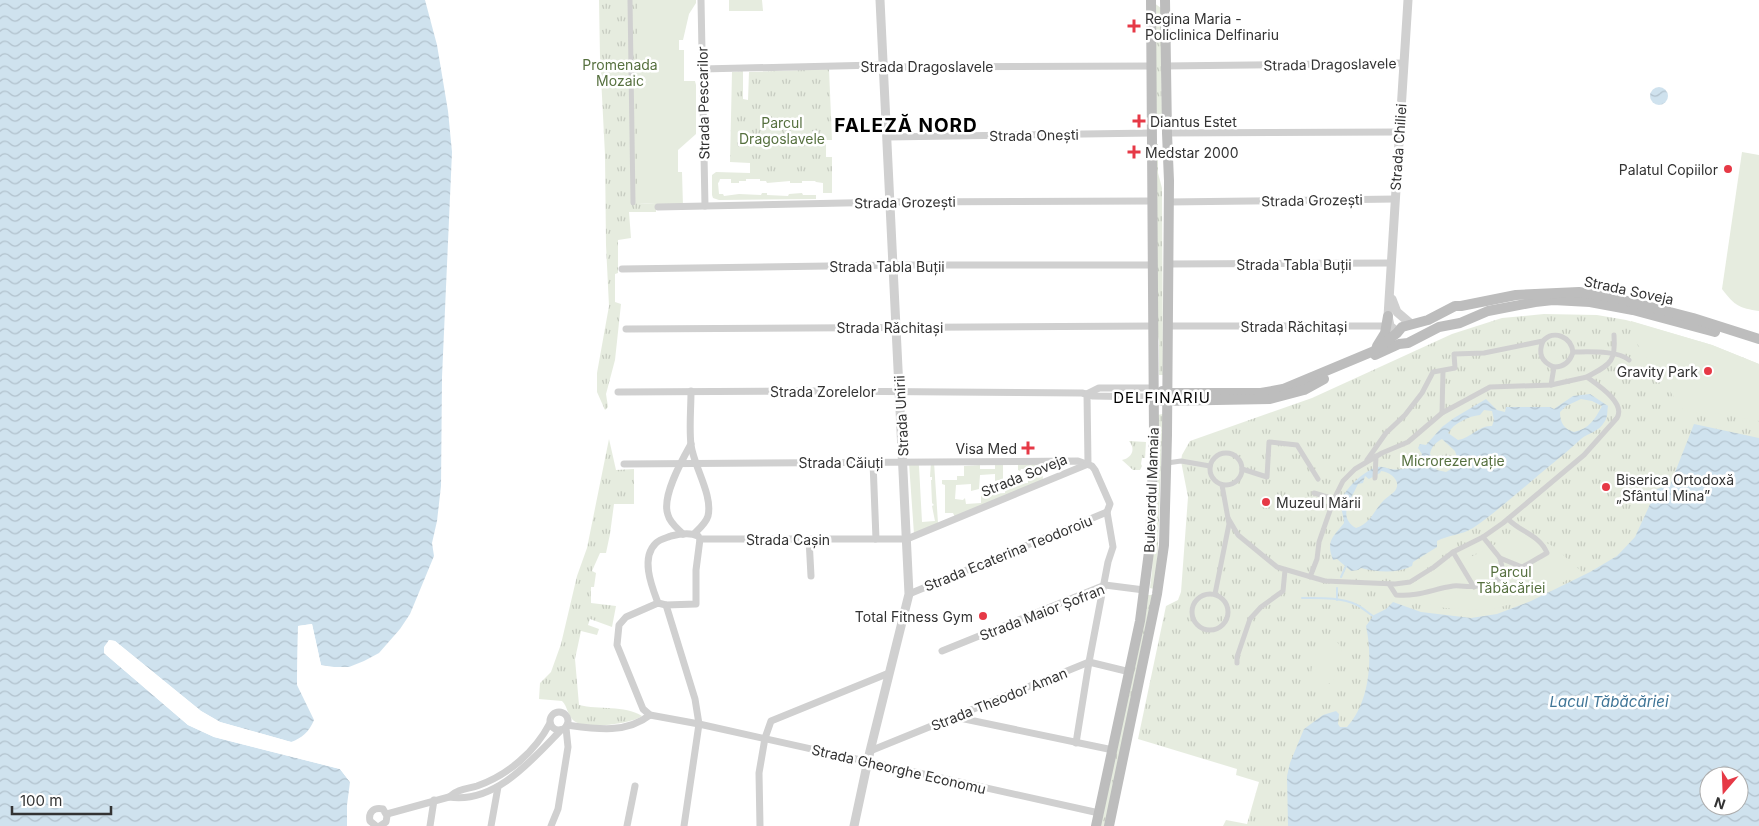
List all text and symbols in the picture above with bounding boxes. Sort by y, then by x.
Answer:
place label: Regina Maria - Policlinica Delfinariu [1145,10,1279,43]
marker: Regina Maria - Policlinica Delfinariu [1127,19,1141,33]
street label: Strada Pescarilor [694,46,712,160]
street label: Strada Dragoslavele [1263,54,1397,74]
park label: Promenada Mozaic [582,56,658,89]
street label: Strada Dragoslavele [860,58,994,75]
street label: Strada Chiliei [1386,103,1410,191]
district label: FALEZĂ NORD [834,113,978,137]
place label: Diantus Estet [1150,113,1237,130]
park label: Parcul Dragoslavele [739,114,825,147]
marker: Diantus Estet [1132,114,1146,128]
street label: Strada Onești [989,126,1079,145]
place label: Medstar 2000 [1145,144,1239,161]
marker: Medstar 2000 [1127,145,1141,159]
place label: Palatul Copiilor [1619,161,1718,178]
marker: Palatul Copiilor [1722,163,1734,175]
street label: Strada Grozești [1261,191,1363,210]
street label: Strada Grozești [854,193,956,212]
street label: Strada Tabla Buții [1236,256,1352,274]
street label: Strada Tabla Buții [829,258,945,276]
street label: Strada Soveja [1583,272,1675,308]
street label: Strada Răchitași [1241,318,1347,336]
street label: Strada Răchitași [837,319,943,337]
place label: Gravity Park [1617,363,1698,380]
marker: Gravity Park [1702,365,1714,377]
street label: Strada Unirii [890,375,912,457]
street label: Strada Zorelelor [770,383,876,400]
district label: DELFINARIU [1113,388,1211,407]
street label: Bulevardul Mamaia [1140,427,1162,553]
place label: Visa Med [955,440,1017,457]
marker: Visa Med [1021,441,1035,455]
street label: Strada Soveja [979,450,1069,500]
park label: Microrezervație [1401,452,1505,470]
street label: Strada Căiuți [799,454,883,472]
place label: Biserica Ortodoxă „Sfântul Mina” [1616,471,1734,504]
marker: Biserica Ortodoxă „Sfântul Mina” [1600,481,1612,493]
place label: Muzeul Mării [1276,494,1361,511]
marker: Muzeul Mării [1260,496,1272,508]
street label: Strada Ecaterina Teodoroiu [922,511,1094,595]
street label: Strada Cașin [746,531,830,549]
park label: Parcul Tăbăcăriei [1477,563,1545,596]
street label: Strada Maior Șofran [977,580,1107,645]
place label: Total Fitness Gym [855,608,973,625]
marker: Total Fitness Gym [977,610,989,622]
street label: Strada Theodor Aman [929,664,1069,734]
water label: Lacul Tăbăcăriei [1549,692,1669,711]
street label: Strada Gheorghe Economu [810,741,988,797]
north arrow [1699,766,1749,816]
scale bar [12,784,111,816]
text: 100 m [20,791,62,810]
text: N [1712,794,1727,814]

